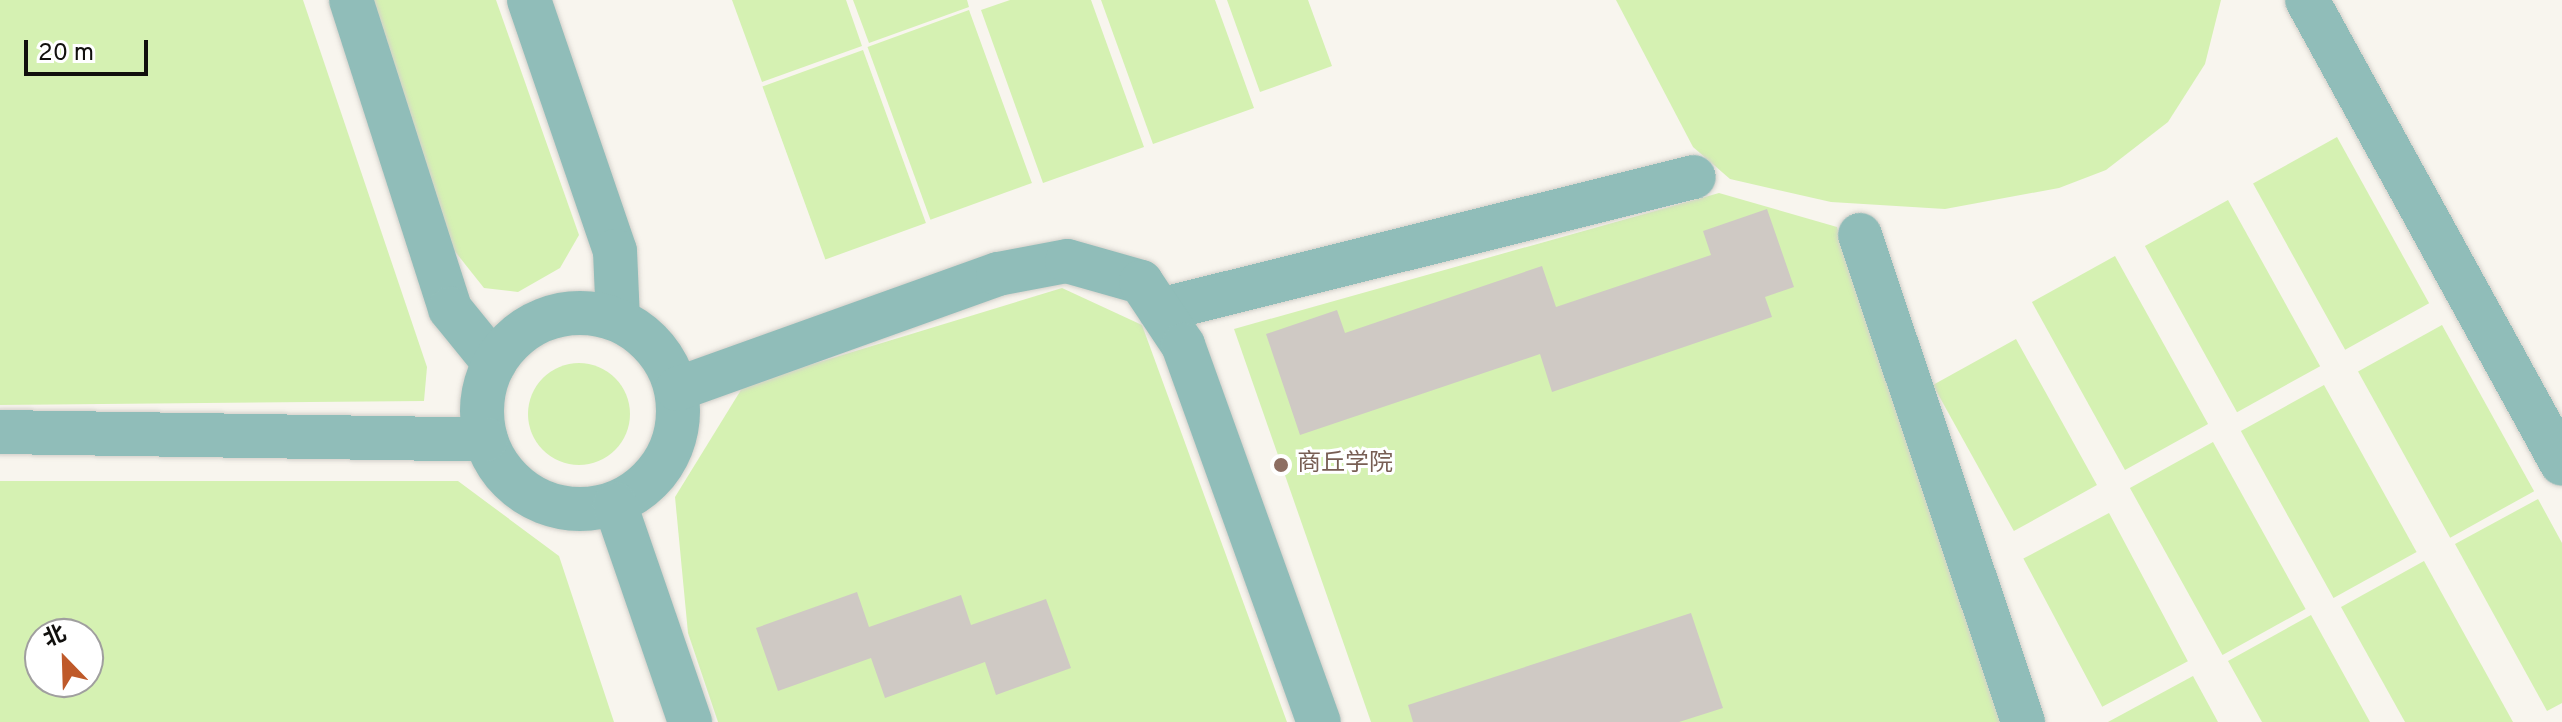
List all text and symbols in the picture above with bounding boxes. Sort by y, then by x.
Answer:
scale bar [28,24,152,74]
text: 20 m [38,39,94,69]
place label: 商丘学院 [1297,451,1393,479]
marker: 商丘学院 [1272,456,1290,474]
north arrow [24,618,104,698]
text: 北 [40,621,71,654]

